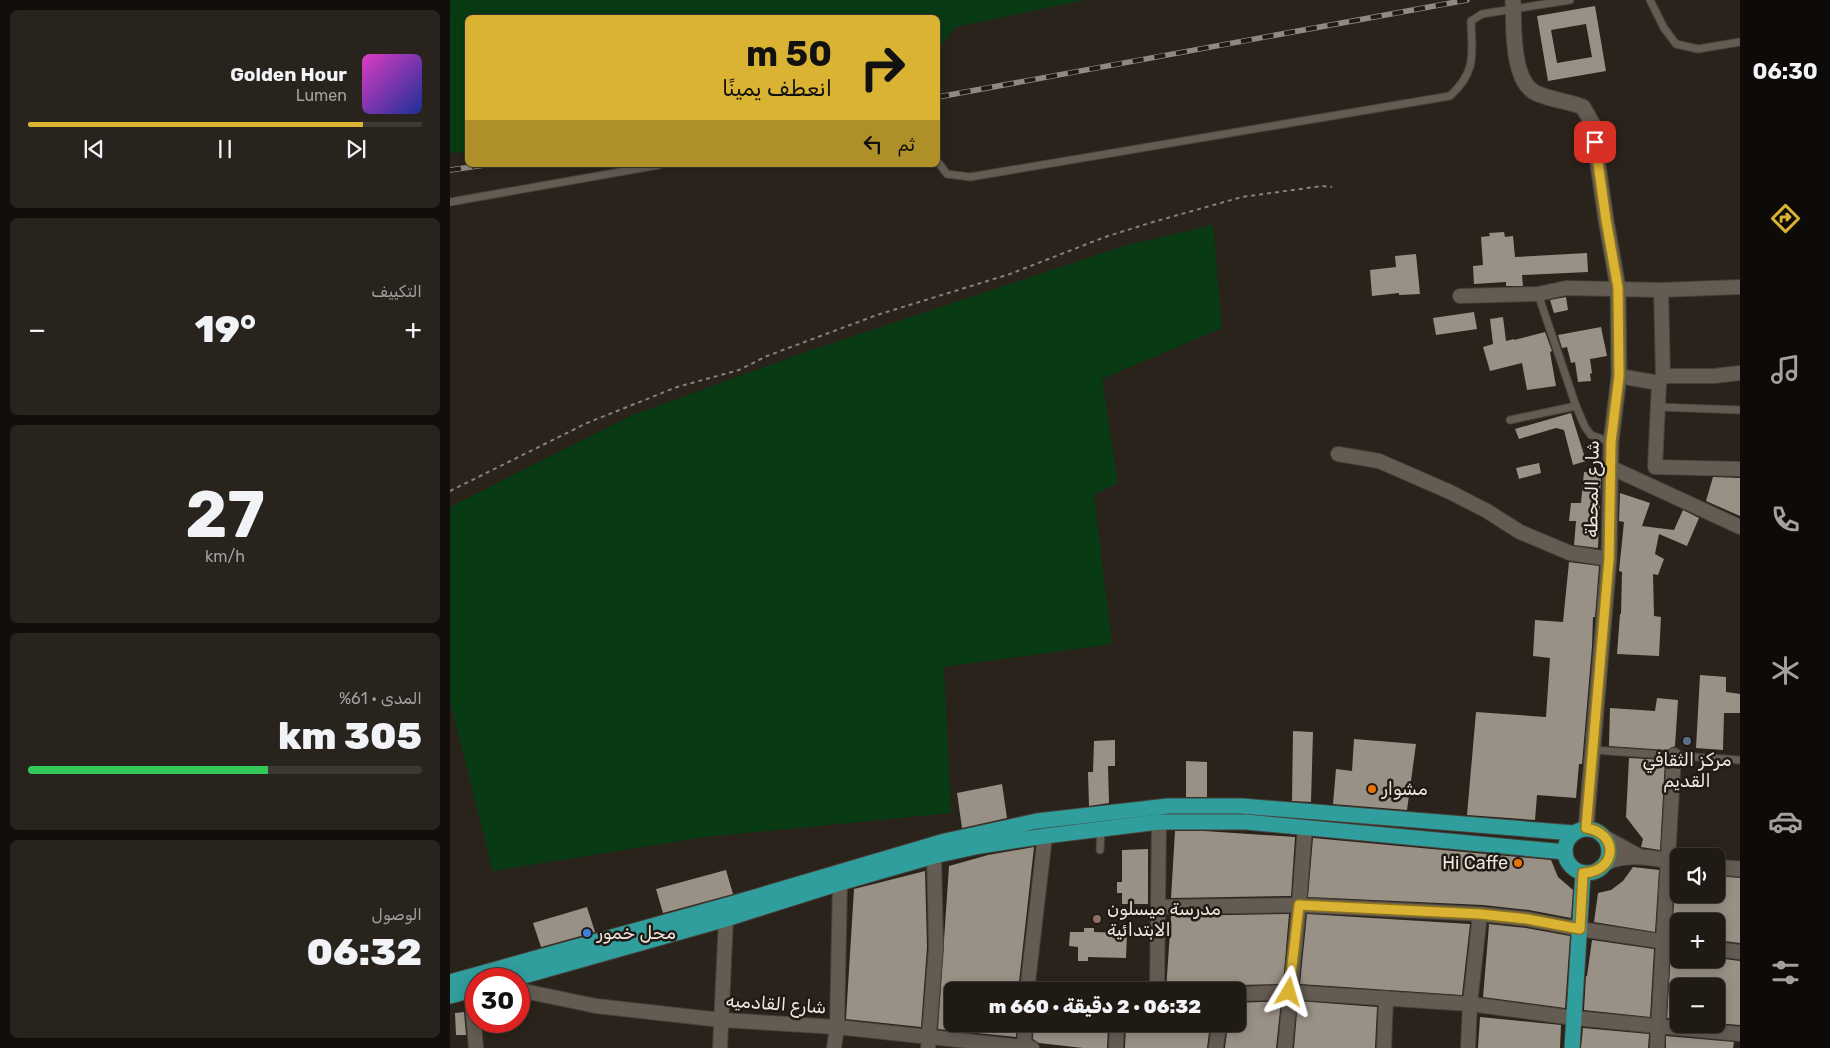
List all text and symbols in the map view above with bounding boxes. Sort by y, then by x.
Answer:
text: 50 m [746,33,832,75]
icon: right [850,35,915,100]
text: 06:30 [1752,58,1818,85]
text: Golden Hour [230,63,347,86]
text: انعطف يمينًا [722,75,832,102]
text: Lumen [296,86,347,105]
pin [1574,121,1616,163]
icon: arrive [1581,128,1609,156]
icon: left [859,130,887,158]
text: ثم [897,133,915,156]
icon: previous [80,135,108,163]
icon: pause [211,135,239,163]
icon: next [342,135,370,163]
icon: directions [1768,201,1803,236]
text: التكييف [371,282,422,301]
text: 19° [195,306,256,352]
text: − [28,313,46,346]
text: + [405,313,422,346]
icon: music [1768,352,1803,387]
street label: شارع المحطة [1580,440,1605,538]
text: 27 [185,476,265,553]
icon: phone [1768,502,1803,537]
text: km/h [205,547,245,566]
icon: climate [1768,653,1803,688]
text: المدى · 61% [339,689,422,708]
text: 305 km [278,713,422,759]
marker: مركز الثقافي القديم [1681,735,1693,747]
place label: مركز الثقافي القديم [1643,749,1731,793]
place label: مشوار [1381,778,1428,800]
marker: مشوار [1366,783,1378,795]
icon: car [1768,804,1803,839]
map controls [1670,848,1725,1033]
button: sound [1670,848,1725,903]
place label: Hi Caffe [1442,852,1508,874]
marker: Hi Caffe [1512,857,1524,869]
place label: مدرسة ميسلون الابتدائية [1107,898,1221,941]
text: الوصول [372,905,422,924]
marker: مدرسة ميسلون الابتدائية [1091,913,1103,925]
button: + [1670,913,1725,968]
place label: محل خمور [596,922,676,944]
marker: محل خمور [581,927,593,939]
text: 06:32 [307,929,422,975]
icon: filters [1768,955,1803,990]
position arrow [1262,965,1314,1017]
speed limit sign: 30 [465,968,530,1033]
button: − [1670,978,1725,1033]
street label: شارع القادميه [725,990,827,1019]
text: 06:32 · 2 دقيقة · 660 m [989,995,1201,1018]

